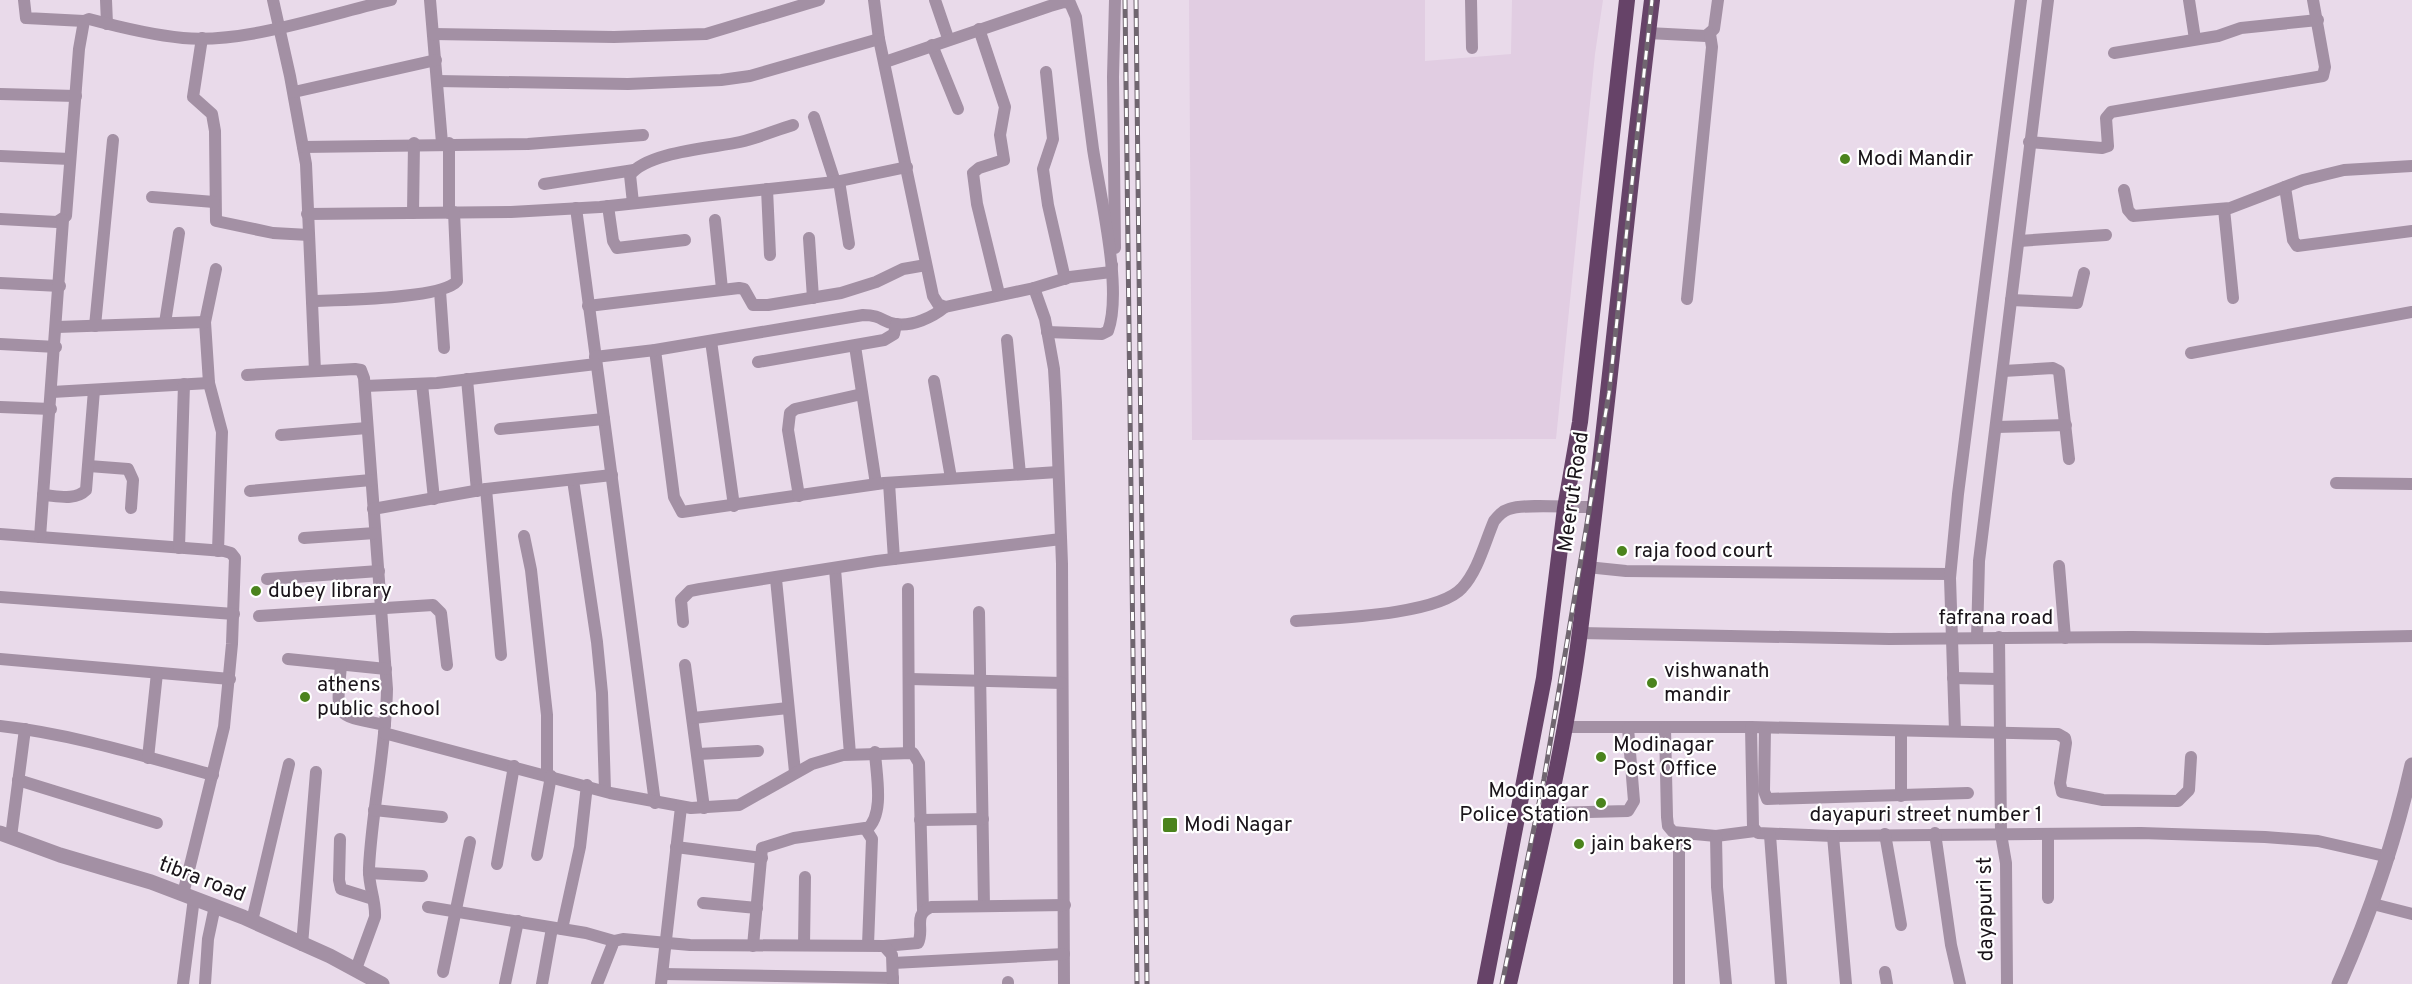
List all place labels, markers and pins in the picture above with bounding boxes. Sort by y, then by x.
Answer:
place label: Modi Mandir [1857,146,1973,173]
marker: Modi Mandir [1838,152,1852,166]
place label: raja food court [1634,538,1773,565]
marker: raja food court [1615,544,1629,558]
place label: dubey library [268,578,392,605]
marker: dubey library [249,584,263,598]
place label: vishwanath mandir [1664,658,1770,709]
place label: athens public school [317,672,440,723]
marker: vishwanath mandir [1645,676,1659,690]
marker: athens public school [298,690,312,704]
place label: Modinagar Post Office [1613,732,1717,783]
marker: Modinagar Post Office [1594,750,1608,764]
place label: Modinagar Police Station [1459,778,1589,829]
marker: Modinagar Police Station [1594,796,1608,810]
place label: Modi Nagar [1184,812,1292,839]
marker: Modi Nagar [1161,816,1179,834]
place label: jain bakers [1590,831,1692,858]
marker: jain bakers [1572,837,1586,851]

